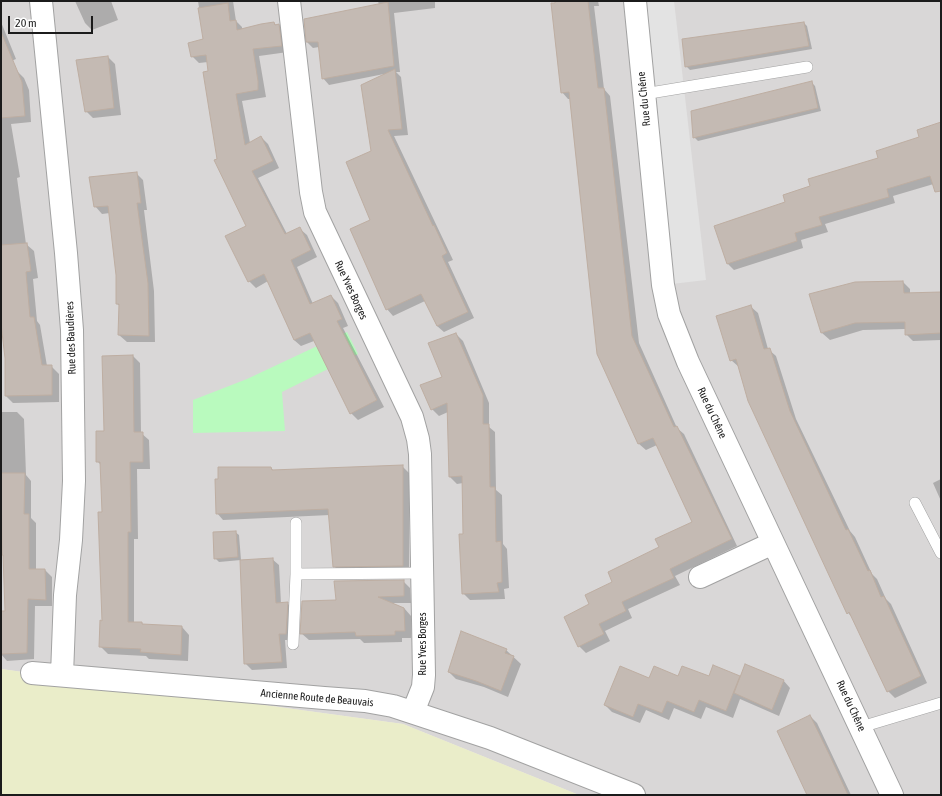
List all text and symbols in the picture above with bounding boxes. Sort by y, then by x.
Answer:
scale bar [10,8,95,34]
text: 20 m [15,16,37,30]
street label: Rue du Chêne [635,71,653,127]
street label: Rue Yves Borges [332,258,370,322]
street label: Rue des Baudières [63,301,79,375]
street label: Rue du Chêne [694,385,730,441]
street label: Rue Yves Borges [416,612,430,676]
street label: Rue du Chêne [833,678,869,734]
street label: Ancienne Route de Beauvais [260,686,374,710]

